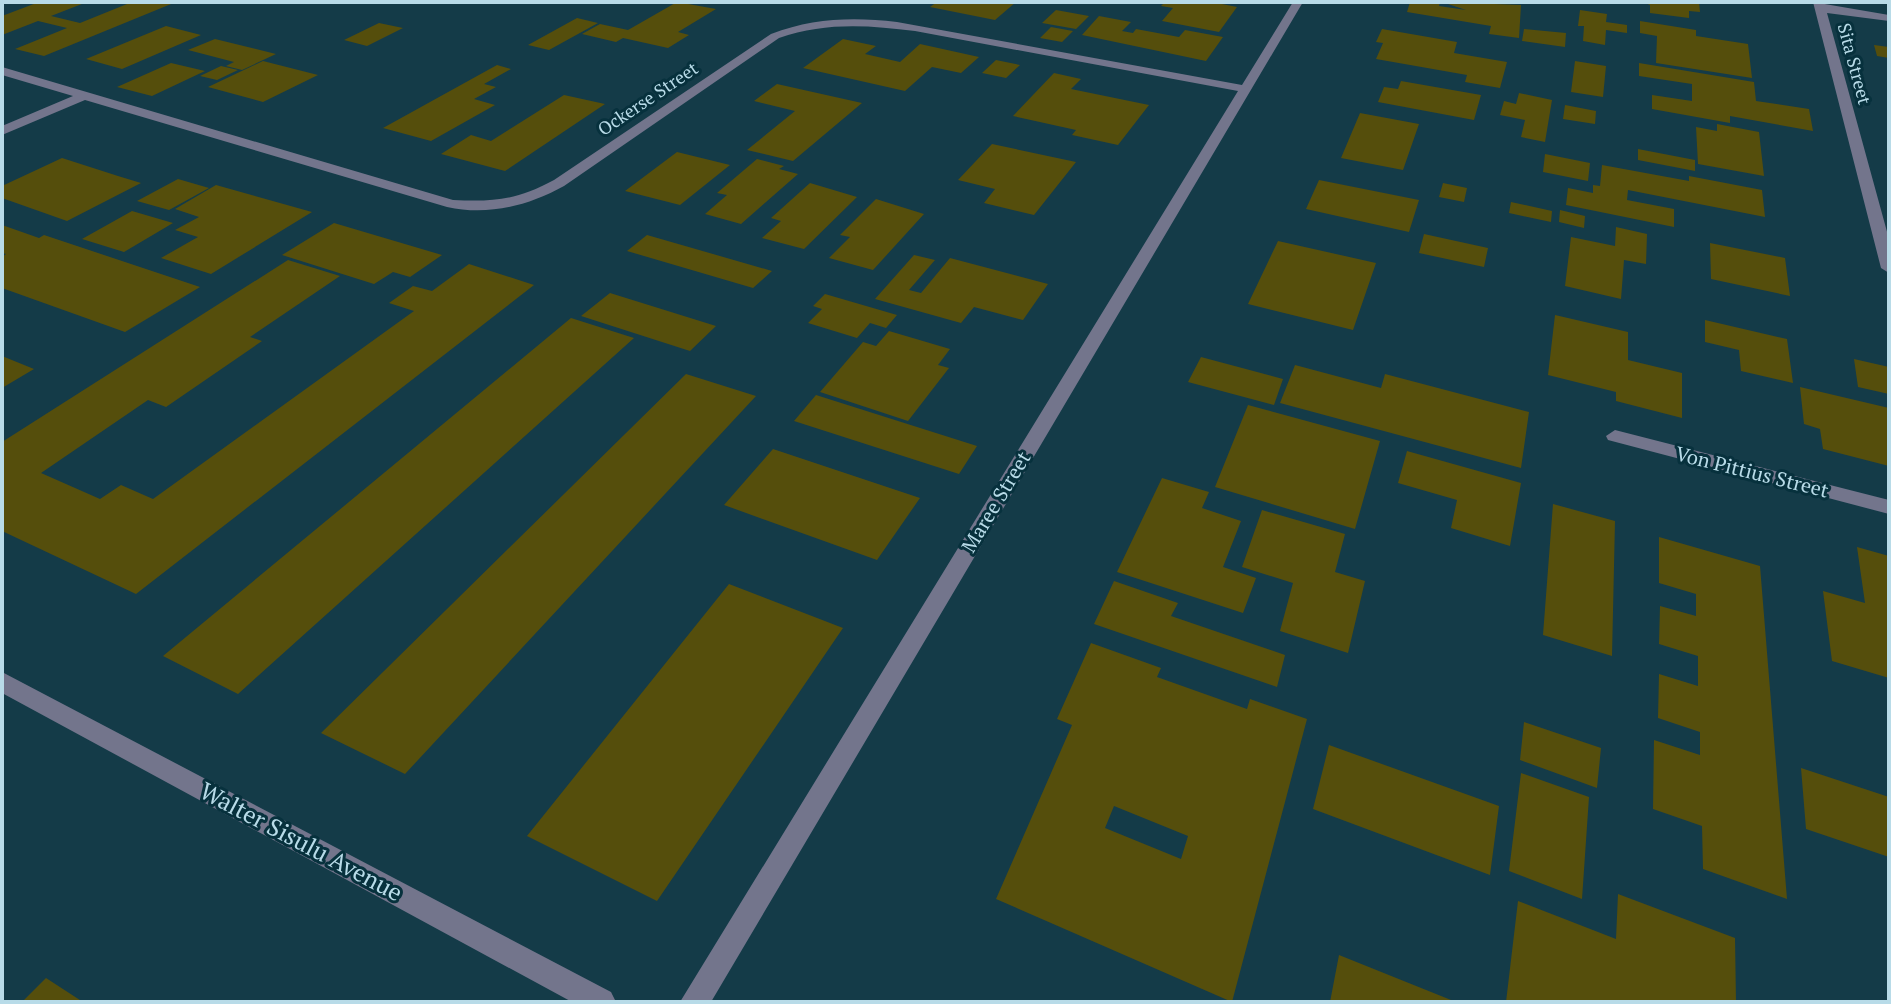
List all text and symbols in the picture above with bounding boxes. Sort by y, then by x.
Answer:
street label: Sita Street [1833,20,1877,107]
street label: Ockerse Street [593,56,702,141]
street label: Von Pittius Street [1673,439,1832,504]
street label: Maree Street [955,446,1037,557]
street label: Walter Sisulu Avenue [194,774,409,908]

